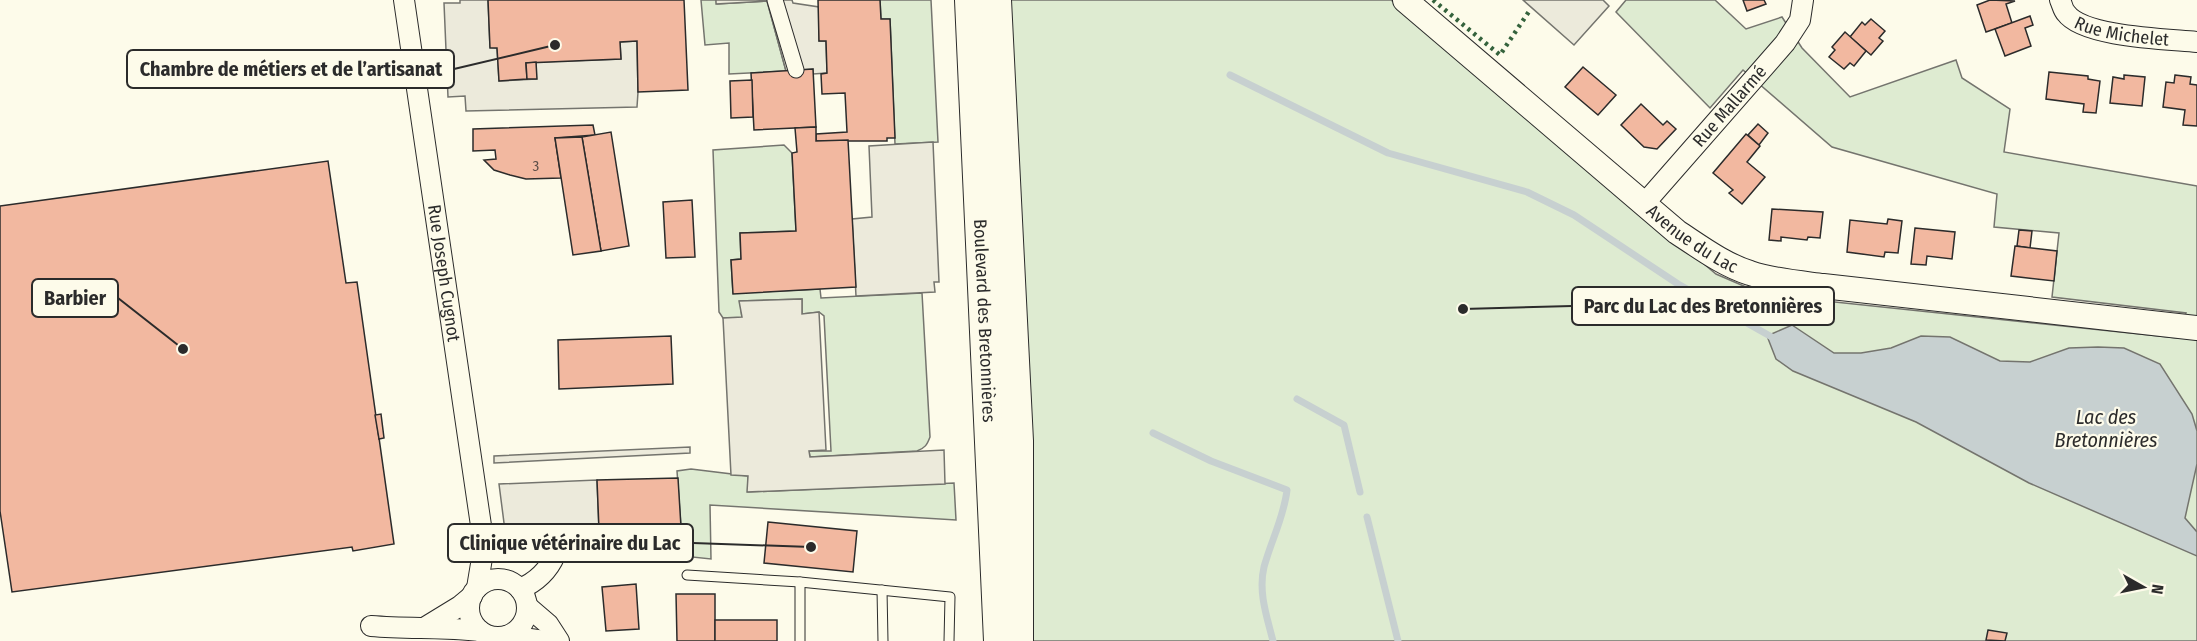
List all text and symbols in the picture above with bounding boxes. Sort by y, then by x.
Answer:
street label: Rue Michelet [2071,12,2170,51]
callout: Chambre de métiers et de l’artisanat [127,50,454,88]
text: Chambre de métiers et de l’artisanat [140,57,443,81]
street label: Rue Mallarmé [1688,61,1771,151]
house number: 3 [533,157,540,175]
street label: Avenue du Lac [1642,200,1741,278]
street label: Rue Joseph Cugnot [423,203,465,343]
street label: Boulevard des Bretonnières [969,219,1000,423]
callout: Barbier [32,279,118,317]
text: Barbier [44,286,107,310]
callout: Parc du Lac des Bretonnières [1572,287,1834,325]
text: Parc du Lac des Bretonnières [1584,294,1822,318]
water label: Lac des Bretonnières [2054,405,2158,452]
callout: Clinique vétérinaire du Lac [448,524,693,562]
text: Clinique vétérinaire du Lac [460,531,681,555]
north arrow [2113,557,2173,617]
text: N [2147,583,2167,595]

